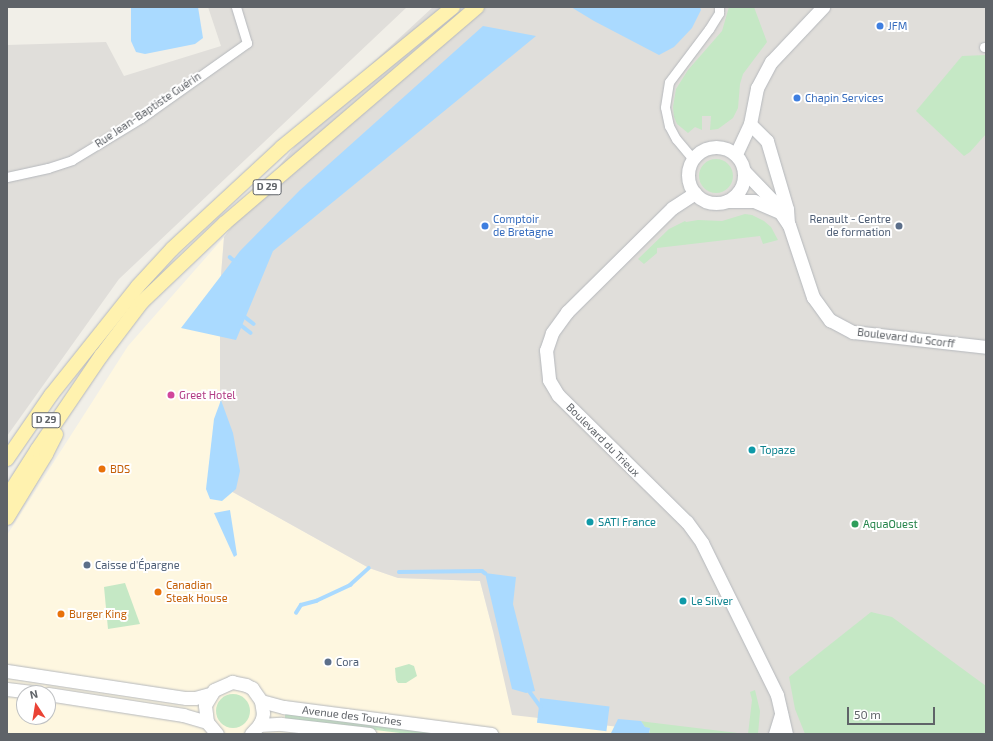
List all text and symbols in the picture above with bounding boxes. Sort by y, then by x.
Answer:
place label: JFM [888,19,907,33]
marker: JFM [875,21,885,31]
street label: Rue Jean-Baptiste Guérin [92,69,204,151]
place label: Chapin Services [805,91,883,105]
marker: Chapin Services [792,93,802,103]
road number: D 29 [252,179,282,195]
place label: Comptoir de Bretagne [493,213,553,239]
place label: Renault - Centre de formation [809,213,891,239]
marker: Comptoir de Bretagne [480,221,490,231]
marker: Renault - Centre de formation [894,221,904,231]
street label: Boulevard du Scorff [856,325,956,351]
place label: Greet Hotel [179,388,236,402]
marker: Greet Hotel [166,390,176,400]
street label: Boulevard du Trieux [563,400,643,480]
road number: D 29 [31,412,61,428]
place label: Topaze [760,443,795,457]
marker: Topaze [747,445,757,455]
place label: BDS [110,462,130,476]
marker: BDS [97,464,107,474]
place label: SATI France [598,515,656,529]
marker: SATI France [585,517,595,527]
place label: AquaOuest [863,517,918,531]
marker: AquaOuest [850,519,860,529]
place label: Caisse d'Épargne [95,558,180,572]
marker: Caisse d'Épargne [82,560,92,570]
place label: Canadian Steak House [166,579,228,605]
marker: Canadian Steak House [153,587,163,597]
place label: Le Silver [691,594,733,608]
marker: Le Silver [678,596,688,606]
place label: Burger King [69,607,127,621]
marker: Burger King [56,609,66,619]
place label: Cora [336,655,359,669]
marker: Cora [323,657,333,667]
north arrow [16,685,56,725]
text: N [28,687,39,701]
scale bar [849,699,937,725]
street label: Avenue des Touches [301,703,403,729]
text: 50 m [854,707,881,721]

